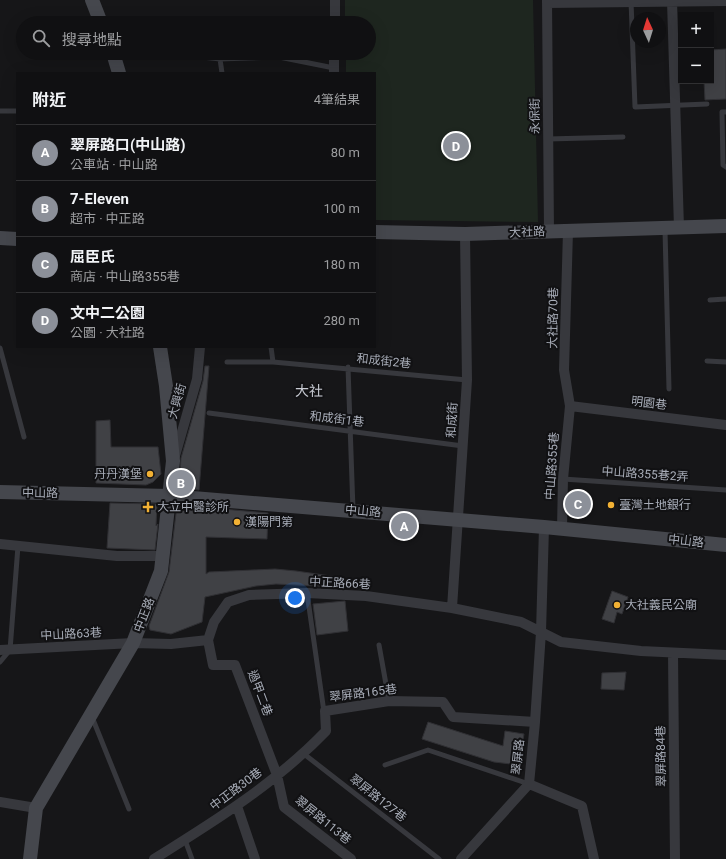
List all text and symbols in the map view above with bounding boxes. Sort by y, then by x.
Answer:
north arrow [630,12,666,48]
map controls [678,12,714,84]
button: + [678,12,714,48]
search box [16,16,376,60]
icon: search [30,27,52,49]
text: 搜尋地點 [62,31,122,49]
button: − [678,48,714,84]
text: 附近 [32,90,66,110]
text: 4筆結果 [314,92,360,107]
street label: 永保街 [528,98,542,134]
pin: D [443,131,469,161]
text: 翠屏路口(中山路) [70,136,186,154]
text: A [41,145,49,160]
text: 80 m [331,145,360,160]
text: 公車站 · 中山路 [70,157,158,172]
text: 7-Eleven [70,190,129,208]
text: B [41,201,49,216]
text: 100 m [323,201,360,216]
text: 超市 · 中正路 [70,211,145,226]
street label: 大社路 [509,224,545,240]
text: 屈臣氏 [70,248,115,266]
text: C [41,257,49,272]
text: 180 m [323,257,360,272]
text: 商店 · 中山路355巷 [70,269,180,284]
street label: 大社路70巷 [545,287,561,349]
text: 文中二公園 [70,304,145,322]
text: D [41,313,49,328]
text: 280 m [323,313,360,328]
text: 公園 · 大社路 [70,325,145,340]
street label: 和成街2巷 [356,351,412,371]
street label: 大興街 [165,382,189,420]
district label: 大社 [295,383,323,399]
street label: 明園巷 [630,394,668,412]
street label: 和成街 [444,402,460,438]
street label: 和成街1巷 [309,409,365,429]
street label: 中山路355巷 [543,431,561,501]
street label: 中山路355巷2弄 [601,464,689,484]
place label: 丹丹漢堡 [94,467,142,481]
pin: B [168,468,194,498]
marker: 丹丹漢堡 [145,469,155,479]
street label: 中山路 [22,486,58,500]
pin: C [565,489,591,519]
place label: 臺灣土地銀行 [619,498,691,512]
place label: 大立中醫診所 [157,500,229,514]
marker: 臺灣土地銀行 [606,500,616,510]
marker: 大立中醫診所 [142,501,154,513]
street label: 中山路 [344,502,382,520]
pin: A [391,511,417,541]
place label: 漢陽門第 [245,515,293,529]
marker: 漢陽門第 [232,517,242,527]
street label: 中山路 [667,532,705,550]
street label: 中正路66巷 [309,574,371,592]
your location [285,588,305,608]
street label: 中正路 [131,596,157,634]
place label: 大社義民公廟 [625,598,697,612]
marker: 大社義民公廟 [612,600,622,610]
street label: 中山路63巷 [40,625,102,643]
street label: 過甲二巷 [245,668,275,718]
street label: 翠屏路165巷 [328,682,398,704]
street label: 翠屏路84巷 [653,725,669,787]
street label: 翠屏路 [509,738,527,776]
street label: 中正路30巷 [207,765,265,813]
street label: 翠屏路127巷 [347,771,409,825]
street label: 翠屏路113巷 [292,793,354,847]

